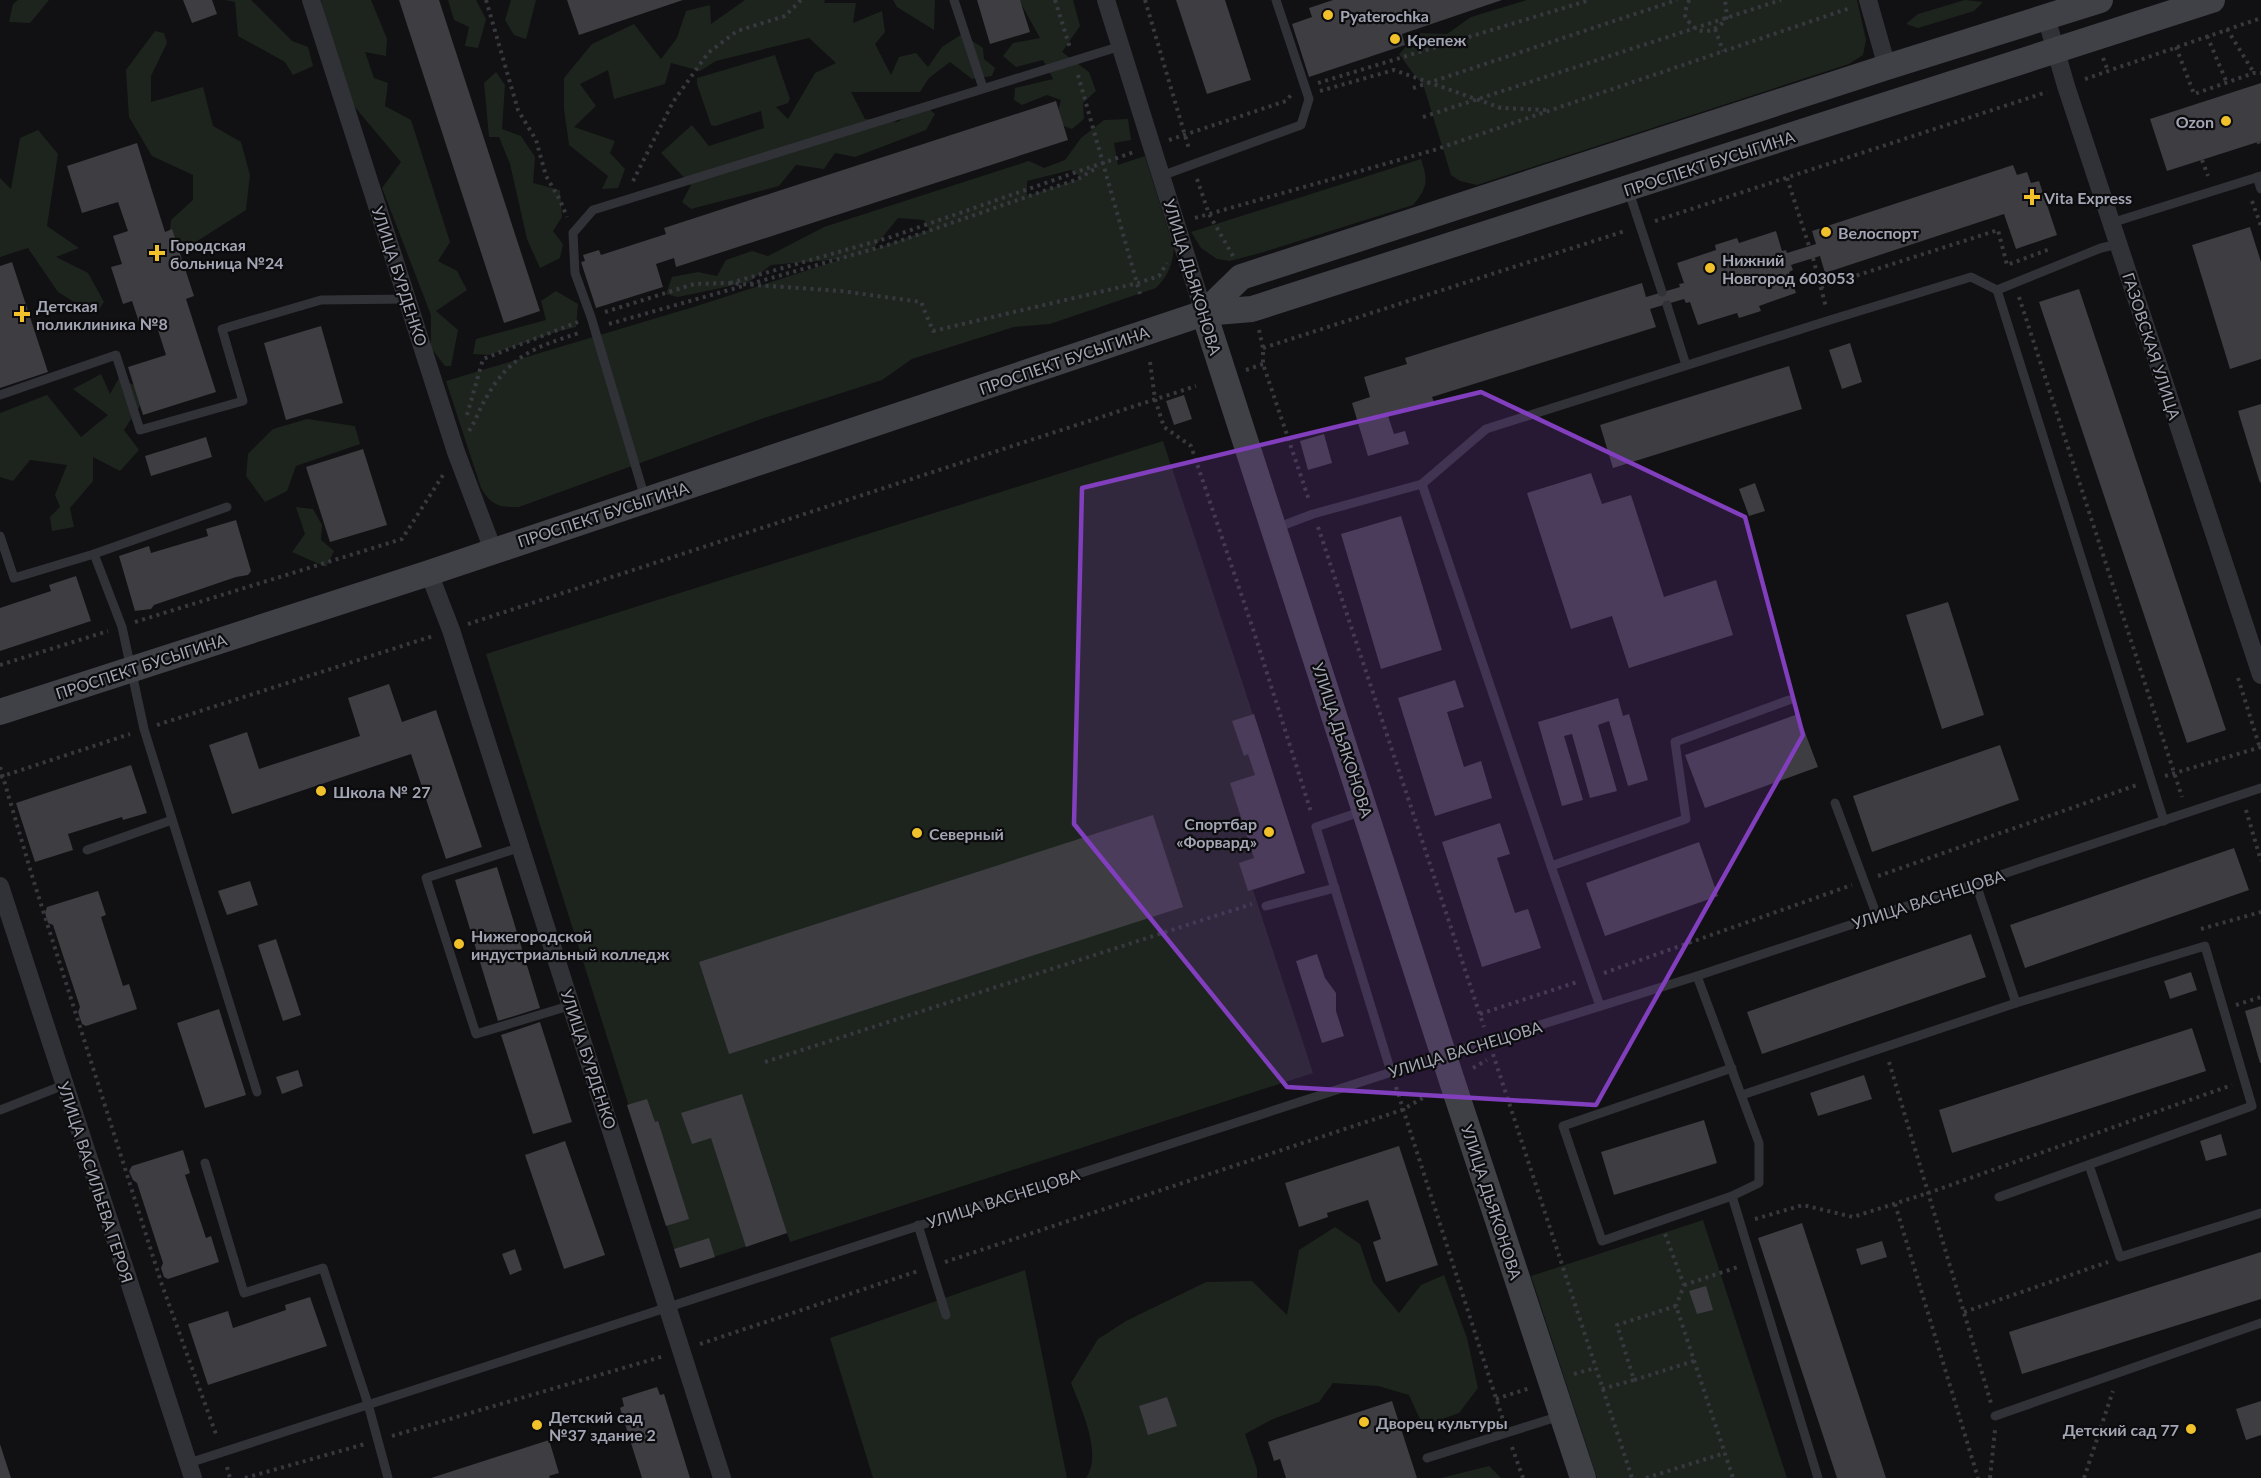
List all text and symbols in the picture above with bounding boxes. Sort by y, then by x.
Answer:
place label: Pyaterochka [1340,6,1429,25]
marker: Pyaterochka [1321,8,1335,22]
place label: Крепеж [1407,30,1466,49]
marker: Крепеж [1388,32,1402,46]
place label: Ozon [2176,112,2214,131]
marker: Ozon [2219,114,2233,128]
street label: ПРОСПЕКТ БУСЫГИНА [1621,126,1797,200]
place label: Vita Express [2043,188,2132,207]
marker: Vita Express [2025,190,2039,204]
street label: УЛИЦА ДЬЯКОНОВА [1160,197,1226,358]
street label: УЛИЦА БУРДЕНКО [368,204,432,348]
place label: Велоспорт [1838,223,1920,242]
marker: Велоспорт [1819,225,1833,239]
place label: Городская больница №24 [170,235,284,272]
marker: Городская больница №24 [148,244,166,262]
place label: Нижний Новгород 603053 [1722,250,1855,287]
marker: Нижний Новгород 603053 [1703,261,1717,275]
street label: ГАЗОВСКАЯ УЛИЦА [2119,270,2185,422]
place label: Детская поликлиника №8 [36,296,168,333]
marker: Детская поликлиника №8 [13,305,31,323]
street label: ПРОСПЕКТ БУСЫГИНА [976,322,1152,398]
street label: ПРОСПЕКТ БУСЫГИНА [515,477,691,551]
street label: ПРОСПЕКТ БУСЫГИНА [53,629,229,703]
street label: УЛИЦА ДЬЯКОНОВА [1309,660,1377,820]
place label: Школа № 27 [333,782,430,801]
marker: Школа № 27 [314,784,328,798]
place label: Спортбар «Форвард» [1176,814,1257,851]
place label: Северный [929,824,1004,843]
marker: Спортбар «Форвард» [1262,825,1276,839]
marker: Северный [910,826,924,840]
street label: УЛИЦА ВАСНЕЦОВА [1849,865,2007,933]
place label: Нижегородской индустриальный колледж [471,926,670,963]
marker: Нижегородской индустриальный колледж [452,937,466,951]
street label: УЛИЦА БУРДЕНКО [557,987,621,1131]
street label: УЛИЦА ВАСНЕЦОВА [1386,1017,1544,1081]
street label: УЛИЦА ВАСИЛЬЕВА ГЕРОЯ [54,1079,138,1285]
street label: УЛИЦА ДЬЯКОНОВА [1458,1122,1526,1282]
street label: УЛИЦА ВАСНЕЦОВА [924,1164,1082,1232]
place label: Детский сад №37 здание 2 [549,1407,656,1444]
place label: Дворец культуры [1376,1413,1508,1432]
marker: Дворец культуры [1357,1415,1371,1429]
marker: Детский сад №37 здание 2 [530,1418,544,1432]
place label: Детский сад 77 [2063,1420,2179,1439]
marker: Детский сад 77 [2184,1422,2198,1436]

